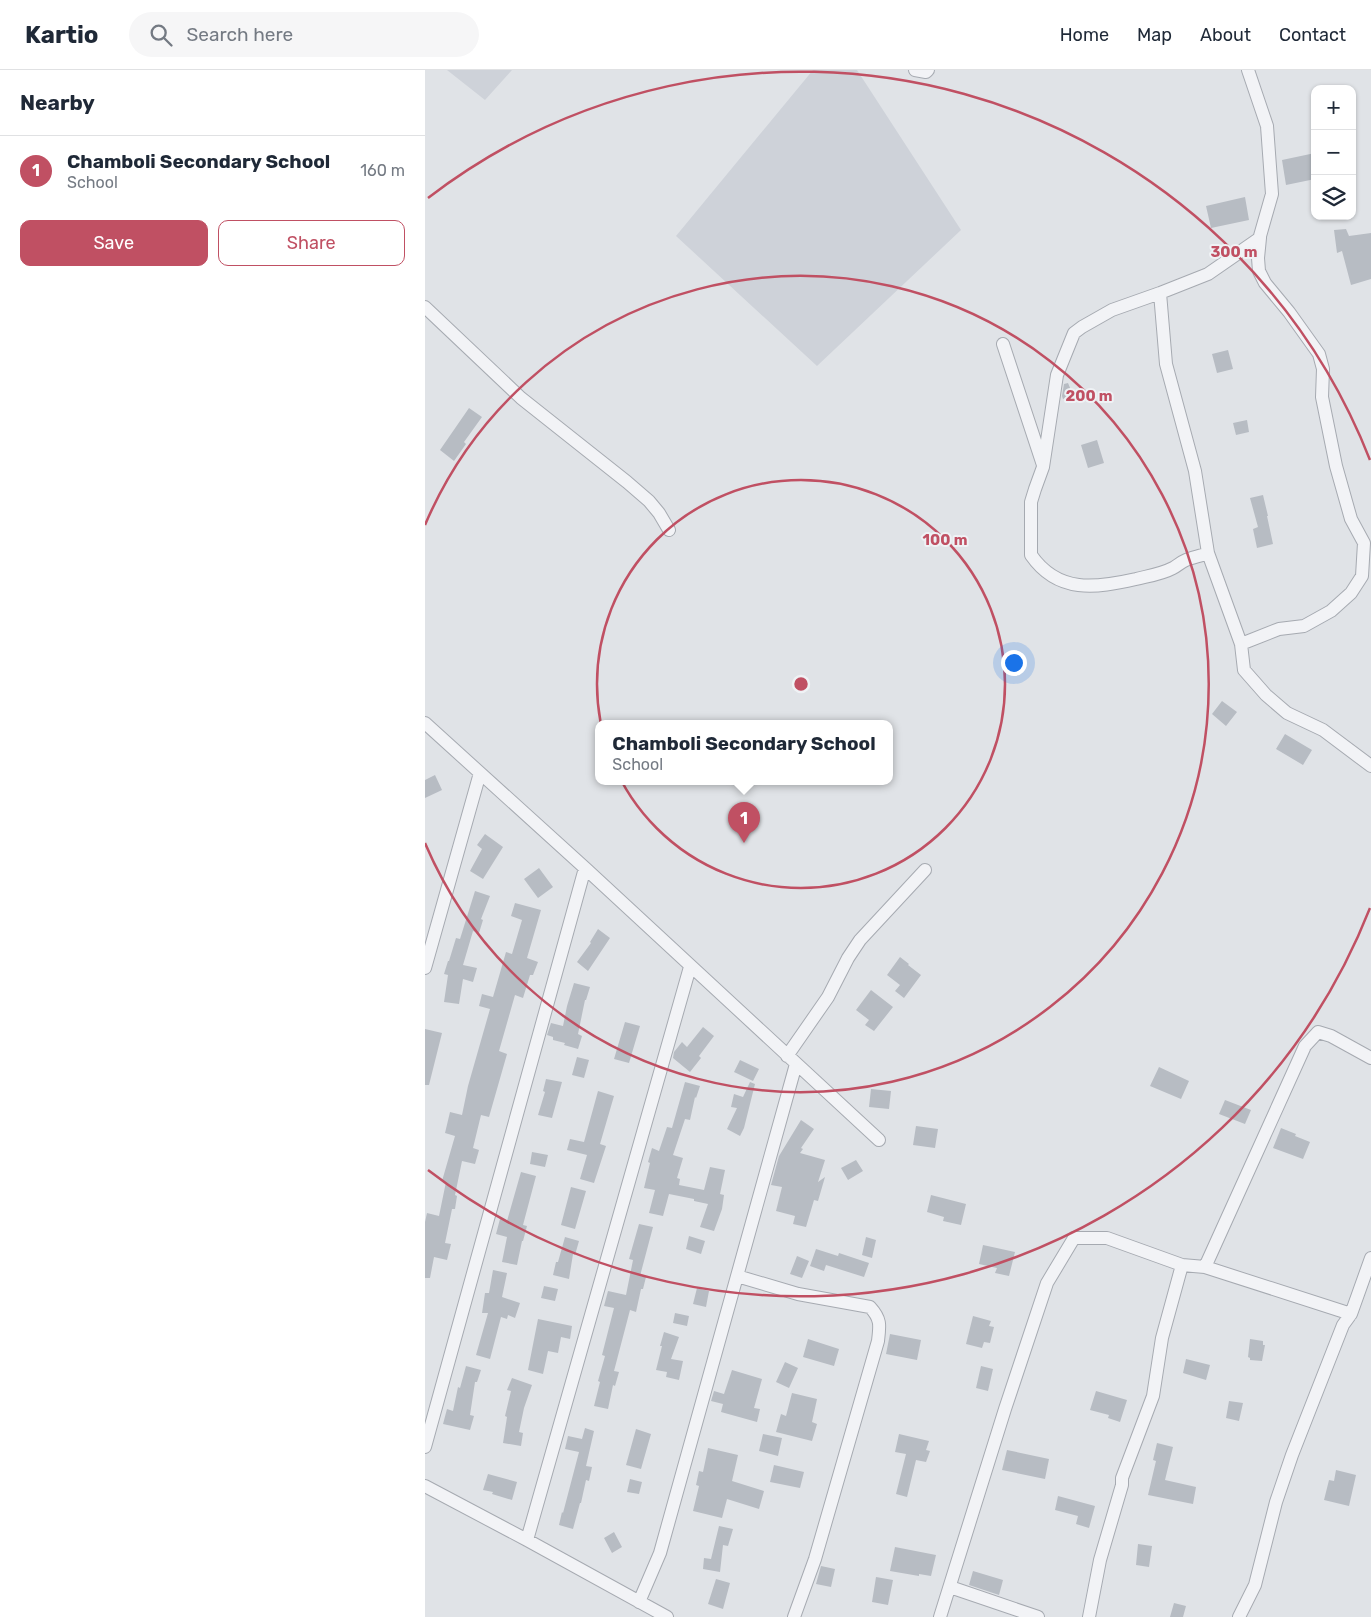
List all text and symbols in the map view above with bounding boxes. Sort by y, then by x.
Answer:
search box [129,12,479,57]
text: Kartio [25,21,99,49]
icon: search [147,21,175,49]
text: Search here [187,23,293,46]
text: Home [1060,24,1109,46]
text: Map [1137,24,1172,46]
text: About [1200,24,1251,46]
text: Contact [1279,24,1346,46]
map controls [1311,85,1356,220]
button: + [1311,85,1356,130]
text: Nearby [20,90,95,115]
button: − [1311,130,1356,175]
text: Chamboli Secondary School [67,150,330,173]
text: 1 [32,161,40,180]
text: 160 m [360,161,405,180]
text: School [67,173,118,192]
button: layers [1311,175,1356,220]
button: Save [20,220,208,266]
button: Share [218,220,405,266]
text: 300 m [1210,243,1258,261]
text: 200 m [1065,387,1113,405]
text: 100 m [923,531,967,549]
your location [1001,650,1027,676]
centre of rings [792,675,810,693]
popup [595,720,893,785]
text: Chamboli Secondary School [612,732,876,755]
text: School [612,755,663,774]
pin: 1 [728,802,760,843]

